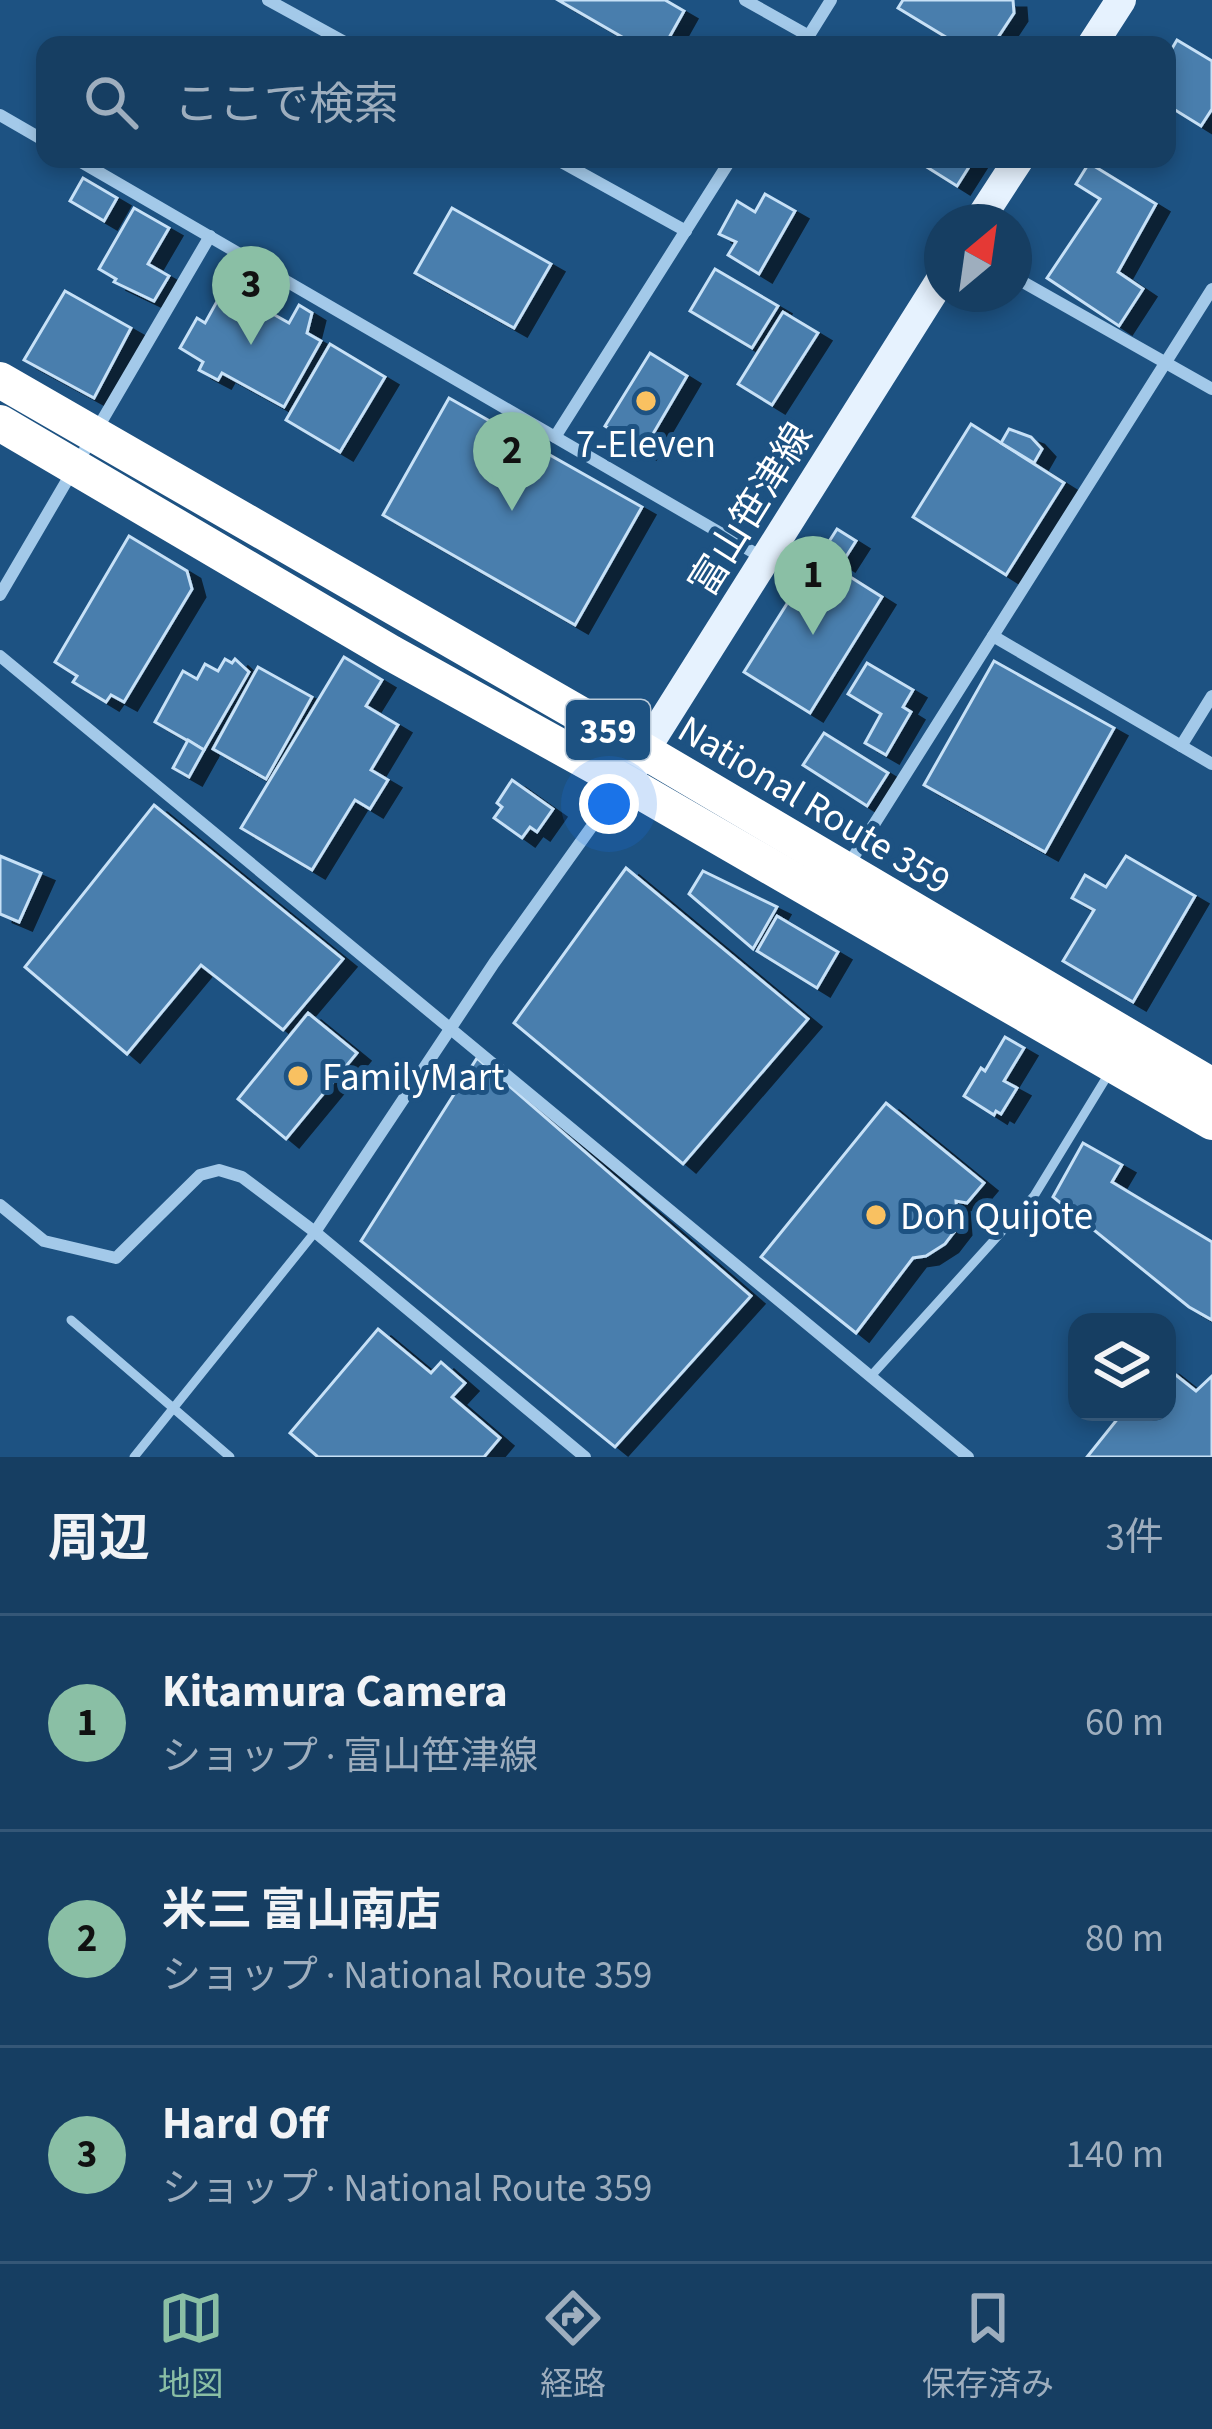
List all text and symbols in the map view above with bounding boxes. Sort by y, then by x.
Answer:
search box [36,36,1176,168]
icon: search [78,69,144,135]
text: ここで検索 [174,73,399,137]
north arrow [924,204,1032,312]
pin: 3 [212,246,290,345]
marker: 7-Eleven [633,388,659,414]
pin: 2 [473,412,551,511]
street label: 富山笹津線 [676,413,827,608]
place label: 7-Eleven [576,417,716,473]
pin: 1 [774,536,852,635]
road number: 359 [566,700,650,760]
street label: National Route 359 [667,702,961,909]
your location [579,774,639,834]
place label: FamilyMart [322,1050,504,1106]
marker: FamilyMart [285,1063,311,1089]
place label: Don Quijote [900,1189,1093,1245]
marker: Don Quijote [863,1202,889,1228]
map controls [1068,1313,1176,1421]
button: layers [1068,1313,1176,1421]
text: 周辺 [48,1503,150,1575]
text: 3件 [1106,1510,1164,1566]
text: Kitamura Camera [162,1660,508,1724]
text: 1 [77,1695,97,1751]
text: 60 m [1085,1695,1164,1751]
text: ショップ · 富山笹津線 [162,1729,538,1785]
text: 米三 富山南店 [162,1879,441,1943]
text: 2 [77,1911,97,1967]
text: 80 m [1085,1911,1164,1967]
text: ショップ · National Route 359 [162,1948,652,2004]
text: Hard Off [162,2092,329,2156]
text: 3 [77,2127,97,2183]
text: 140 m [1066,2127,1164,2183]
text: ショップ · National Route 359 [162,2161,652,2217]
tab: 地図 [158,2285,224,2408]
tab: 経路 [540,2285,606,2408]
tab: 保存済み [922,2285,1054,2408]

